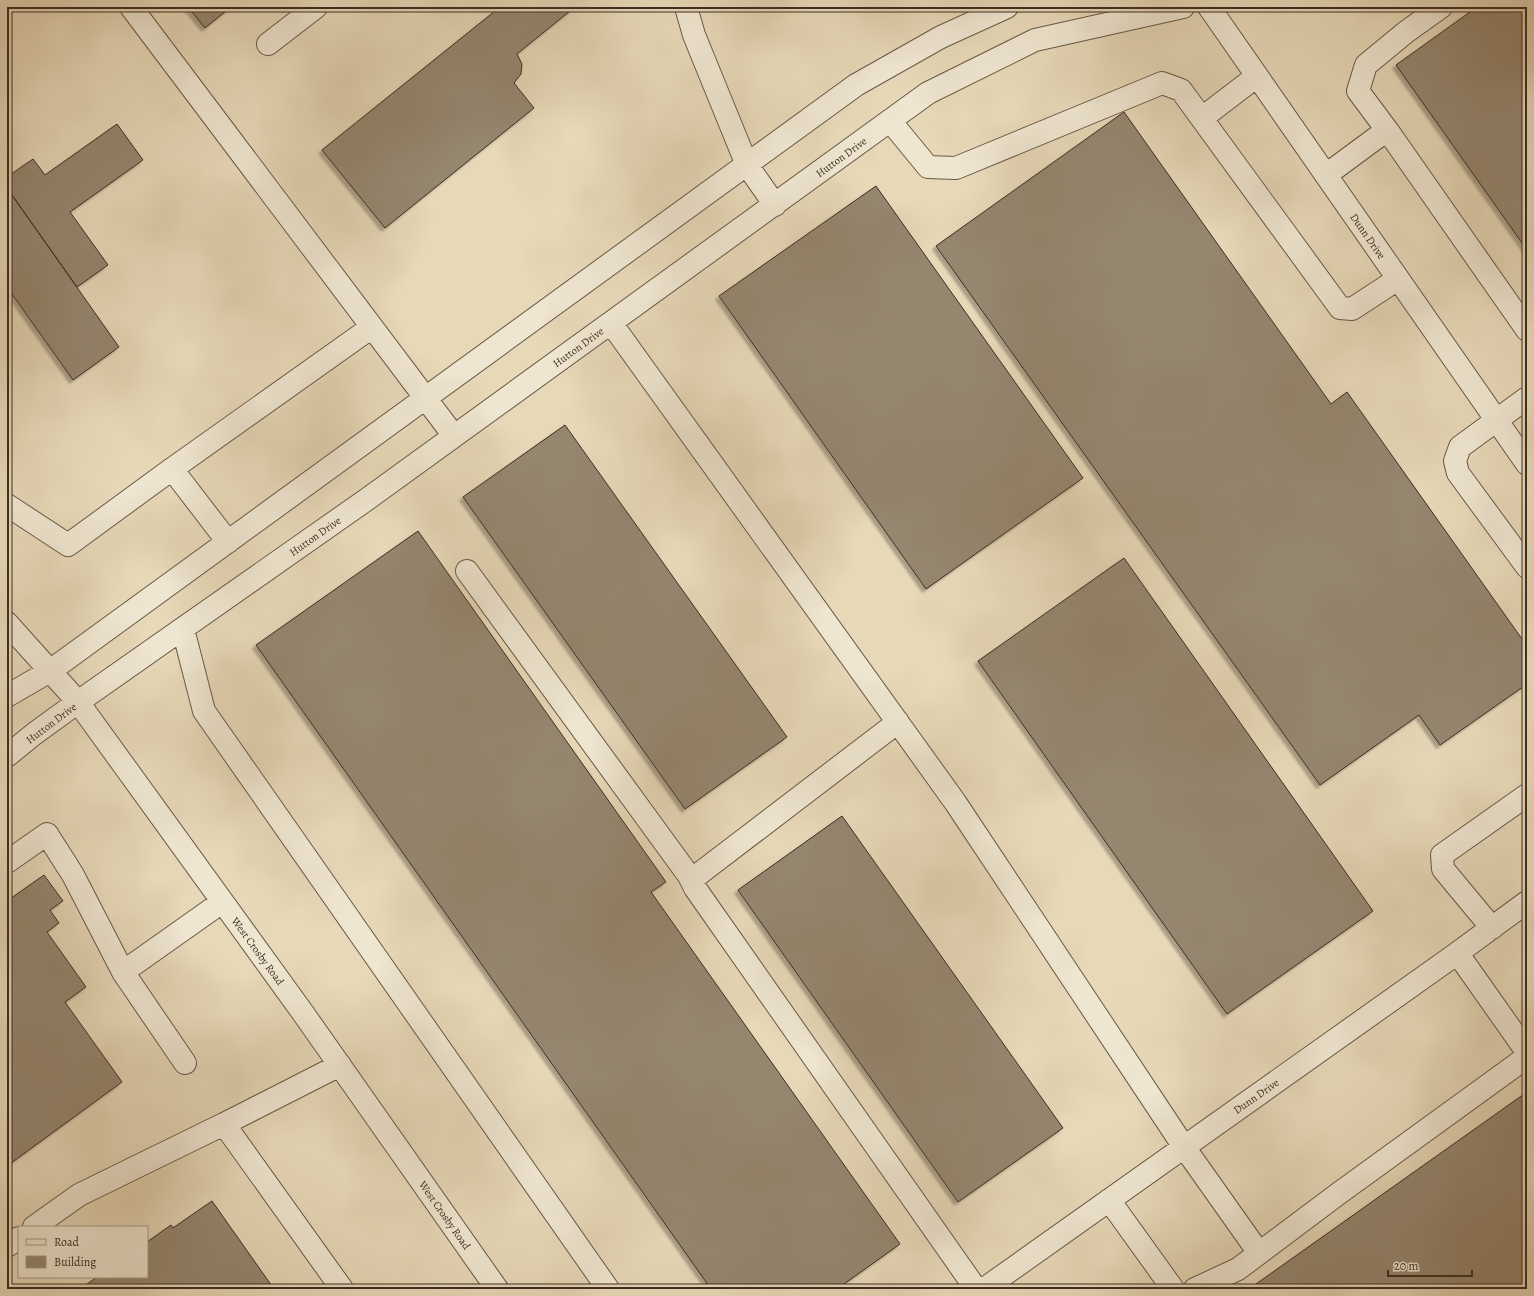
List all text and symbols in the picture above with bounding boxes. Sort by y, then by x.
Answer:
street label: Hutton Drive [813,134,870,181]
street label: Dunn Drive [1346,210,1389,262]
street label: Hutton Drive [550,324,607,371]
street label: Hutton Drive [286,513,344,560]
street label: Hutton Drive [23,699,80,747]
street label: West Crosby Road [227,913,287,988]
street label: Dunn Drive [1230,1075,1282,1118]
street label: West Crosby Road [415,1177,474,1253]
legend [18,1226,148,1278]
text: Road [54,1234,80,1250]
scale bar [1388,1252,1472,1278]
text: Building [54,1254,96,1270]
text: 20 m [1394,1258,1418,1274]

